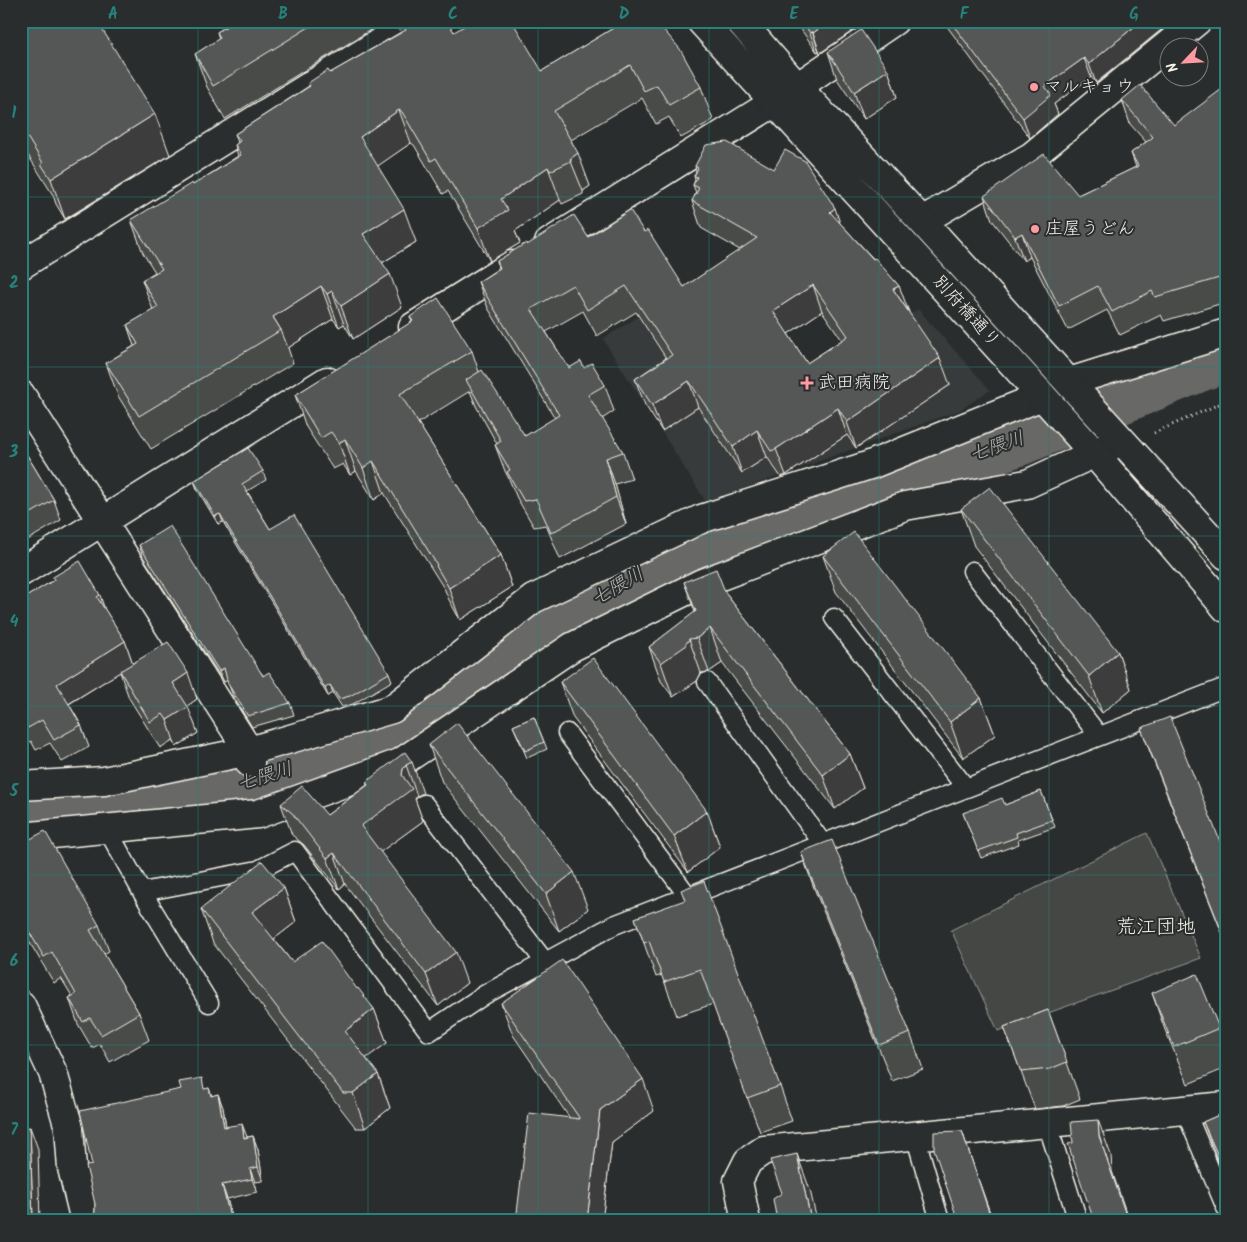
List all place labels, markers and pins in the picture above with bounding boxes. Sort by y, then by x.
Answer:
place label: マルキョウ [1044,73,1134,102]
marker: マルキョウ [1028,81,1040,93]
place label: 庄屋うどん [1045,215,1135,244]
marker: 庄屋うどん [1029,223,1041,235]
place label: 武田病院 [818,369,890,398]
marker: 武田病院 [800,376,814,390]

